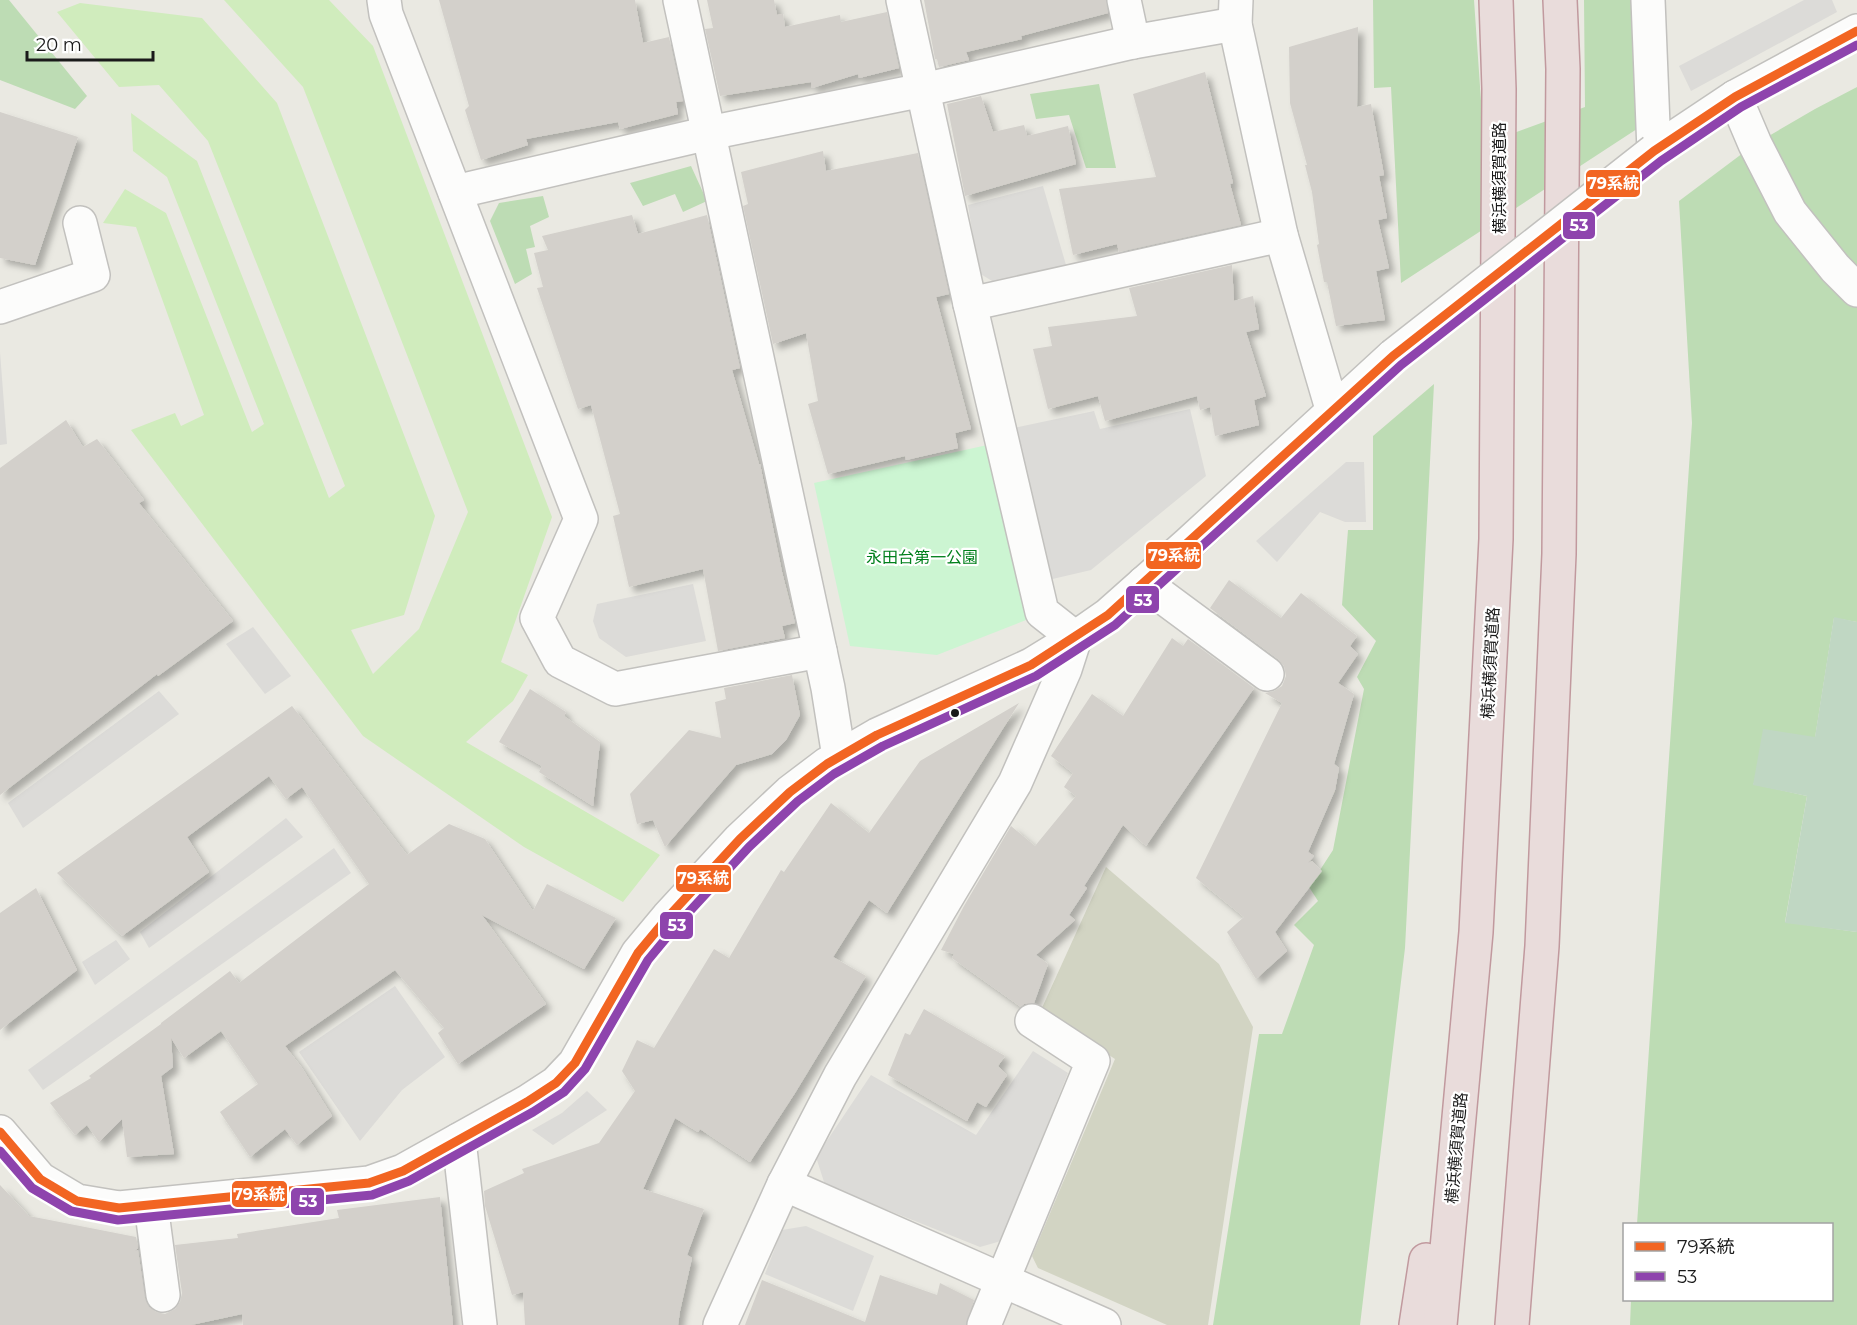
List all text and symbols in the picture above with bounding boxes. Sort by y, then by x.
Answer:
scale bar [27,24,153,62]
text: 20 m [36,34,82,56]
street label: 横浜横須賀道路 [1490,122,1509,234]
line badge: 79系統 [1585,169,1641,198]
text: 79系統 [1587,174,1639,193]
line badge: 53 [1562,211,1596,240]
text: 53 [1570,216,1588,235]
line badge: 79系統 [1145,541,1202,570]
text: 79系統 [1148,546,1200,565]
park label: 永田台第一公園 [866,548,978,567]
line badge: 53 [1125,585,1160,614]
text: 53 [1134,591,1152,610]
street label: 横浜横須賀道路 [1478,607,1503,719]
unlabelled marker [949,707,961,719]
line badge: 79系統 [675,864,732,893]
text: 79系統 [677,869,729,888]
line badge: 53 [659,911,694,940]
text: 53 [668,916,686,935]
street label: 横浜横須賀道路 [1442,1091,1471,1205]
line badge: 79系統 [231,1180,288,1208]
text: 79系統 [233,1185,285,1204]
line badge: 53 [290,1187,325,1216]
text: 53 [299,1192,317,1211]
legend [1623,1223,1833,1301]
text: 79系統 [1677,1236,1735,1258]
text: 53 [1677,1266,1697,1288]

